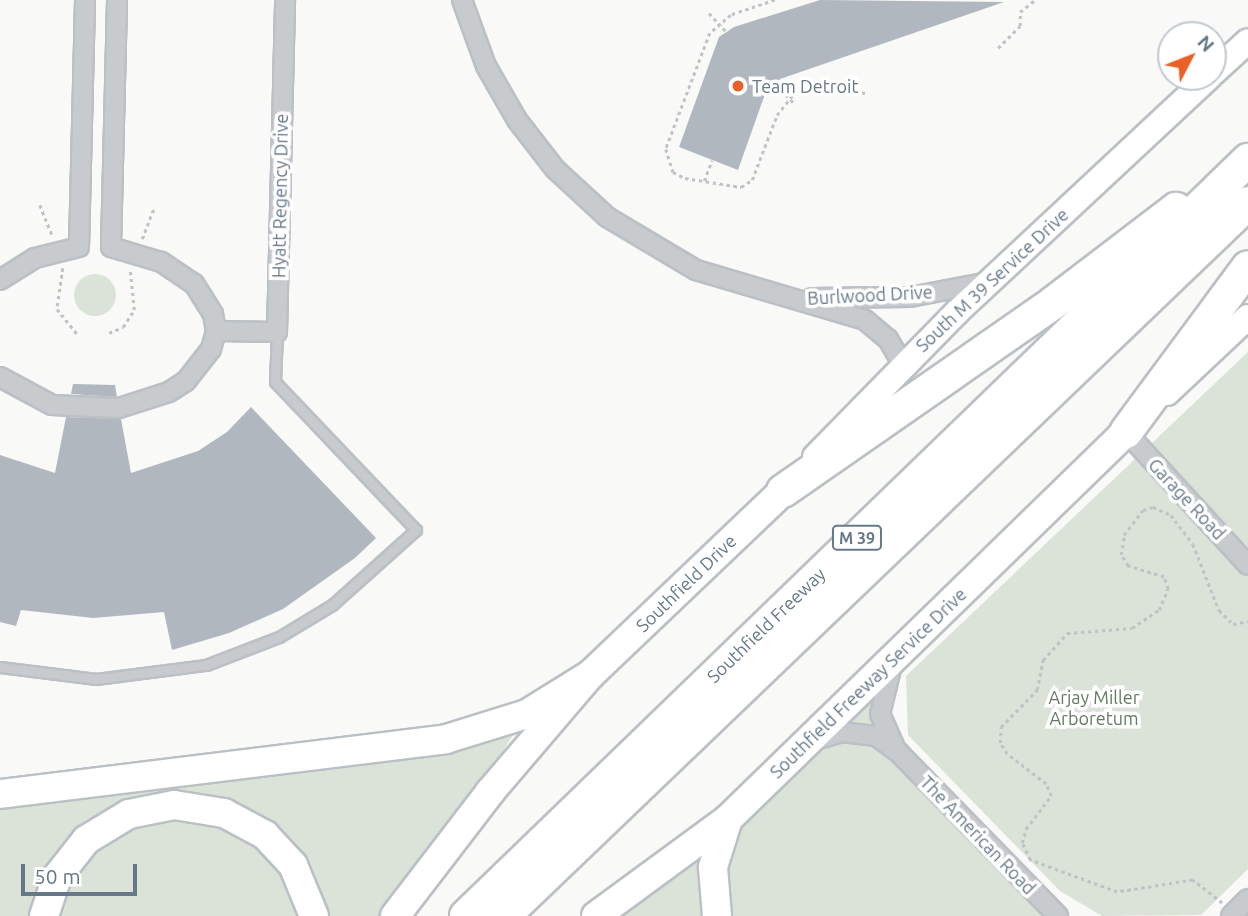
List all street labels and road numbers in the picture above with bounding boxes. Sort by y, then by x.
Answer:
street label: Hyatt Regency Drive [268,114,292,278]
street label: South M 39 Service Drive [911,204,1073,356]
street label: Burlwood Drive [807,281,933,309]
street label: Garage Road [1144,454,1230,544]
road number: M 39 [831,526,883,551]
street label: Southfield Drive [631,530,741,636]
street label: Southfield Freeway [702,563,830,687]
street label: Southfield Freeway Service Drive [765,583,971,783]
street label: The American Road [916,771,1040,899]

